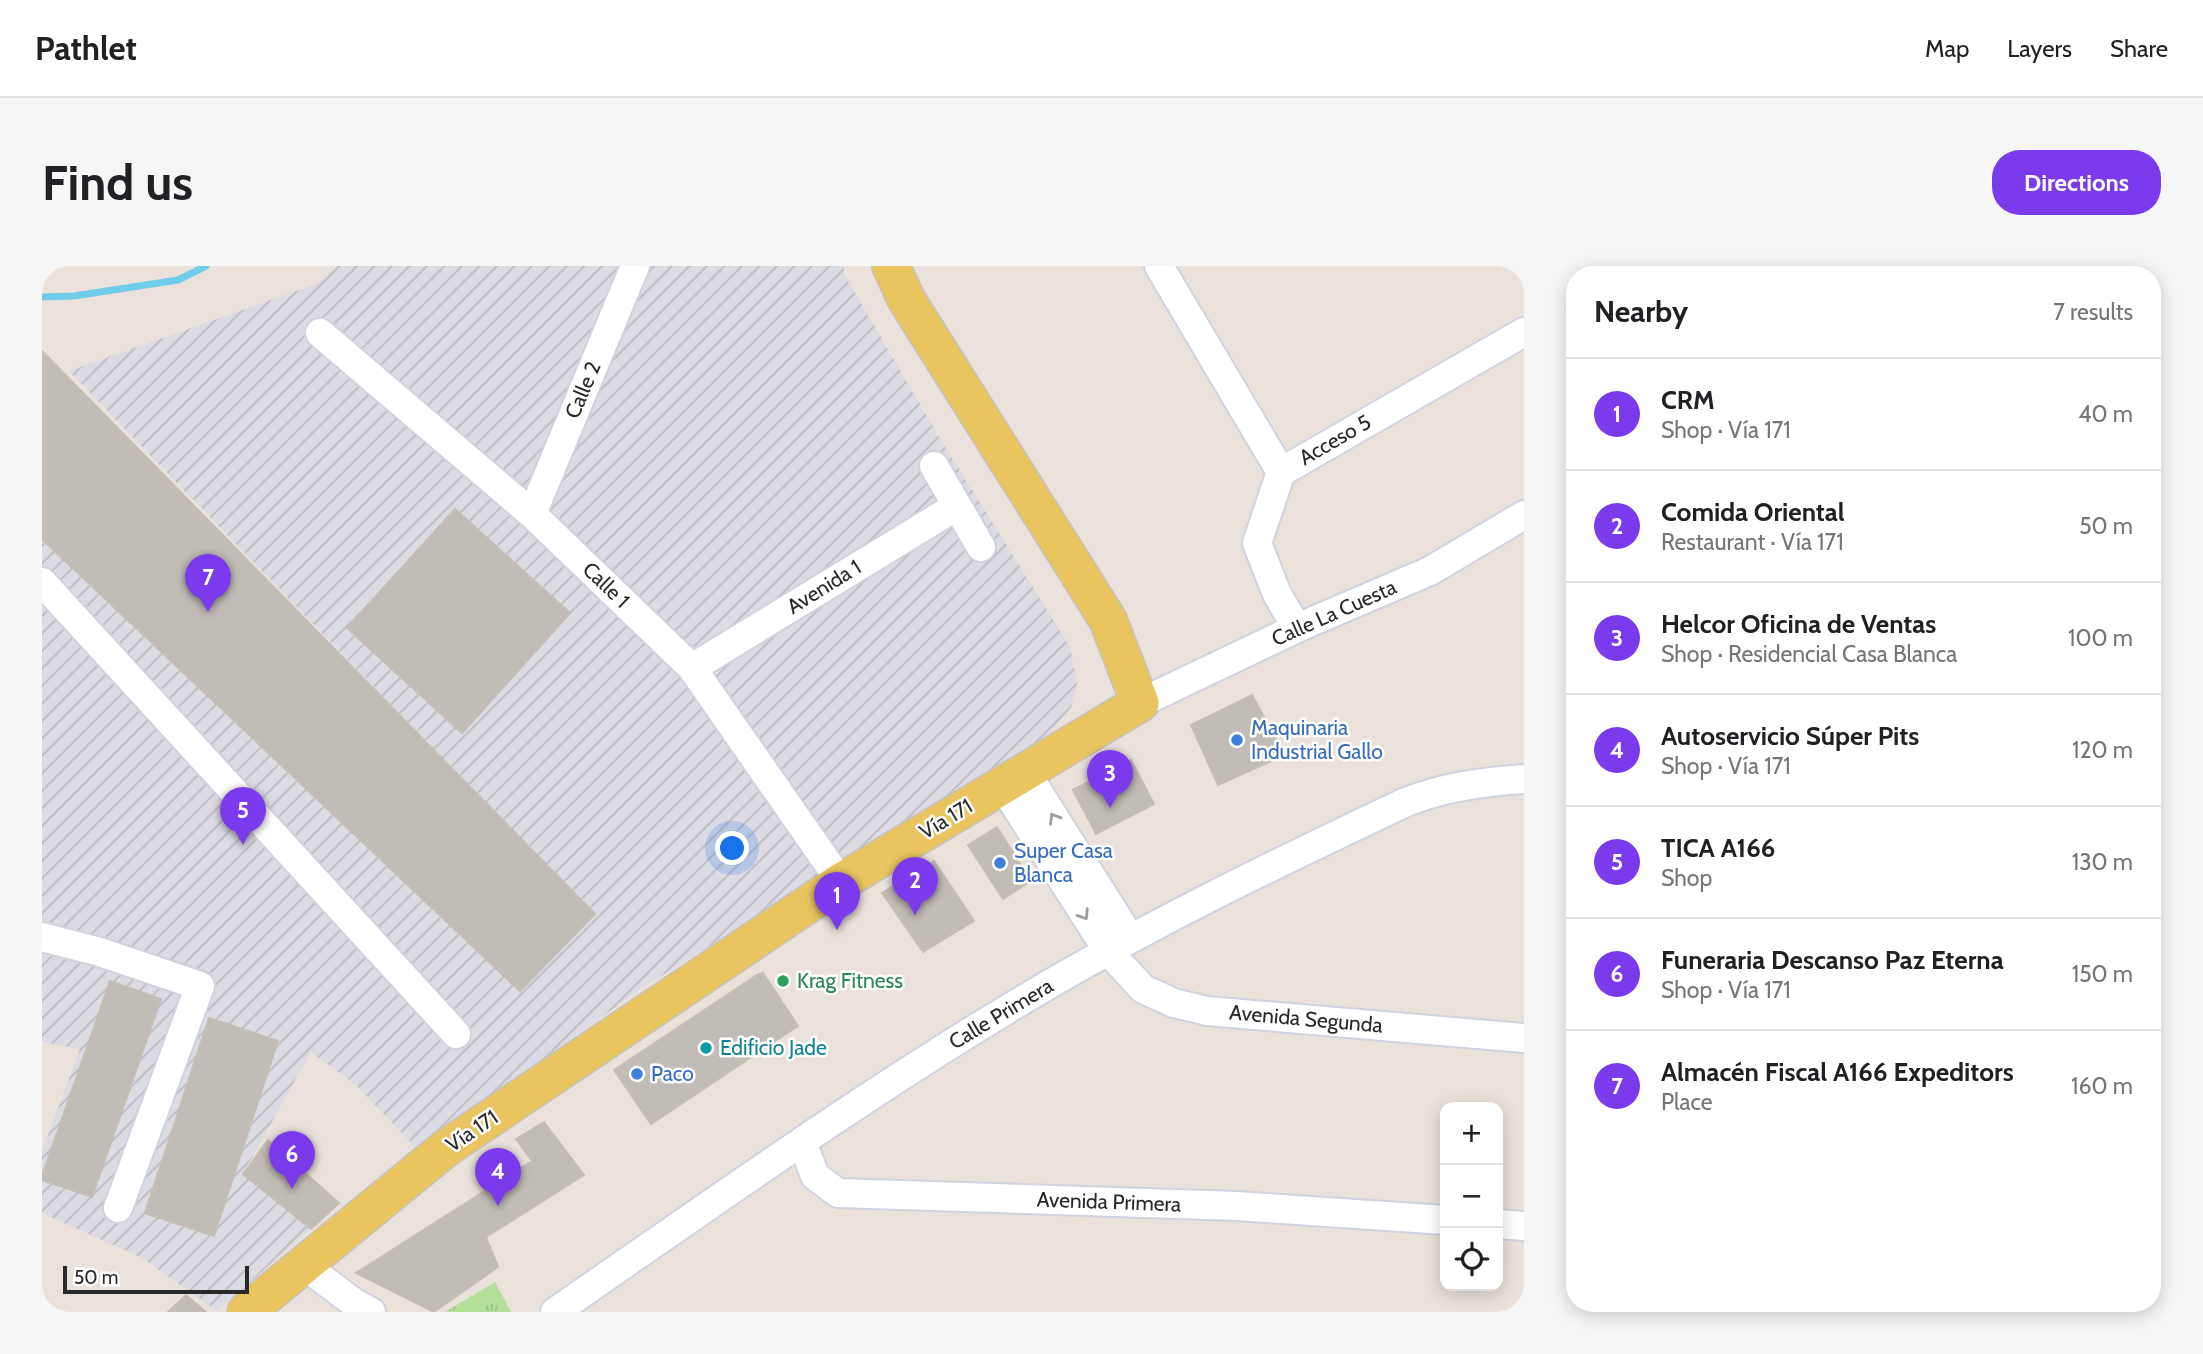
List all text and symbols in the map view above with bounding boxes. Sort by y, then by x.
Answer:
text: Pathlet [35,28,137,68]
text: Map [1925,34,1969,63]
text: Layers [2007,34,2072,63]
text: Share [2110,34,2168,63]
button: Directions [1992,150,2161,215]
text: Find us [42,153,193,212]
text: Nearby [1594,293,1688,330]
text: 7 results [2053,298,2133,326]
street label: Calle 2 [559,358,606,422]
text: CRM [1661,384,1715,416]
text: 1 [1613,400,1621,428]
text: 40 m [2078,400,2133,428]
street label: Acceso 5 [1294,409,1375,470]
text: Shop · Vía 171 [1661,416,1791,444]
text: Comida Oriental [1661,496,1845,528]
text: 2 [1611,512,1623,540]
text: 50 m [2079,512,2133,540]
text: Restaurant · Vía 171 [1661,528,1844,556]
pin: 7 [185,554,231,612]
street label: Avenida 1 [782,554,865,619]
street label: Calle 1 [578,556,635,613]
street label: Calle La Cuesta [1268,574,1400,651]
text: Helcor Oficina de Ventas [1661,608,1936,640]
text: 3 [1611,624,1623,652]
text: 100 m [2068,624,2133,652]
text: Shop · Residencial Casa Blanca [1661,640,1957,668]
place label: Maquinaria Industrial Gallo [1251,715,1383,764]
text: Autoservicio Súper Pits [1661,720,1919,752]
marker: Maquinaria Industrial Gallo [1229,732,1245,748]
text: 4 [1610,736,1624,764]
text: 120 m [2072,736,2133,764]
pin: 3 [1087,750,1133,808]
text: Shop · Vía 171 [1661,752,1791,780]
pin: 5 [220,787,266,845]
street label: Vía 171 [915,793,977,844]
one-way arrow [1049,813,1062,826]
your location [715,831,749,865]
text: TICA A166 [1661,832,1775,864]
place label: Super Casa Blanca [1014,838,1113,887]
text: 5 [1611,848,1623,876]
text: 130 m [2072,848,2133,876]
marker: Super Casa Blanca [992,855,1008,871]
pin: 2 [892,857,938,915]
text: Shop [1661,864,1712,892]
pin: 1 [814,872,860,930]
one-way arrow [1076,907,1089,920]
text: Funeraria Descanso Paz Eterna [1661,944,2004,976]
text: 6 [1611,960,1623,988]
text: 150 m [2072,960,2133,988]
place label: Krag Fitness [797,968,903,993]
marker: Krag Fitness [775,973,791,989]
street label: Calle Primera [944,973,1057,1054]
text: Shop · Vía 171 [1661,976,1791,1004]
street label: Avenida Segunda [1228,999,1384,1038]
place label: Edificio Jade [720,1035,827,1060]
marker: Edificio Jade [698,1040,714,1056]
text: Almacén Fiscal A166 Expeditors [1661,1056,2014,1088]
place label: Paco [651,1061,694,1086]
marker: Paco [629,1066,645,1082]
text: 7 [1611,1072,1623,1100]
text: 160 m [2071,1072,2133,1100]
text: Place [1661,1088,1713,1116]
map controls [1440,1102,1503,1291]
button: + [1440,1102,1503,1165]
street label: Vía 171 [441,1104,502,1157]
pin: 6 [269,1131,315,1189]
pin: 4 [475,1148,521,1206]
button: − [1440,1165,1503,1228]
street label: Avenida Primera [1036,1186,1182,1217]
button: locate [1440,1228,1503,1291]
scale bar [63,1263,248,1295]
text: 50 m [74,1266,118,1289]

